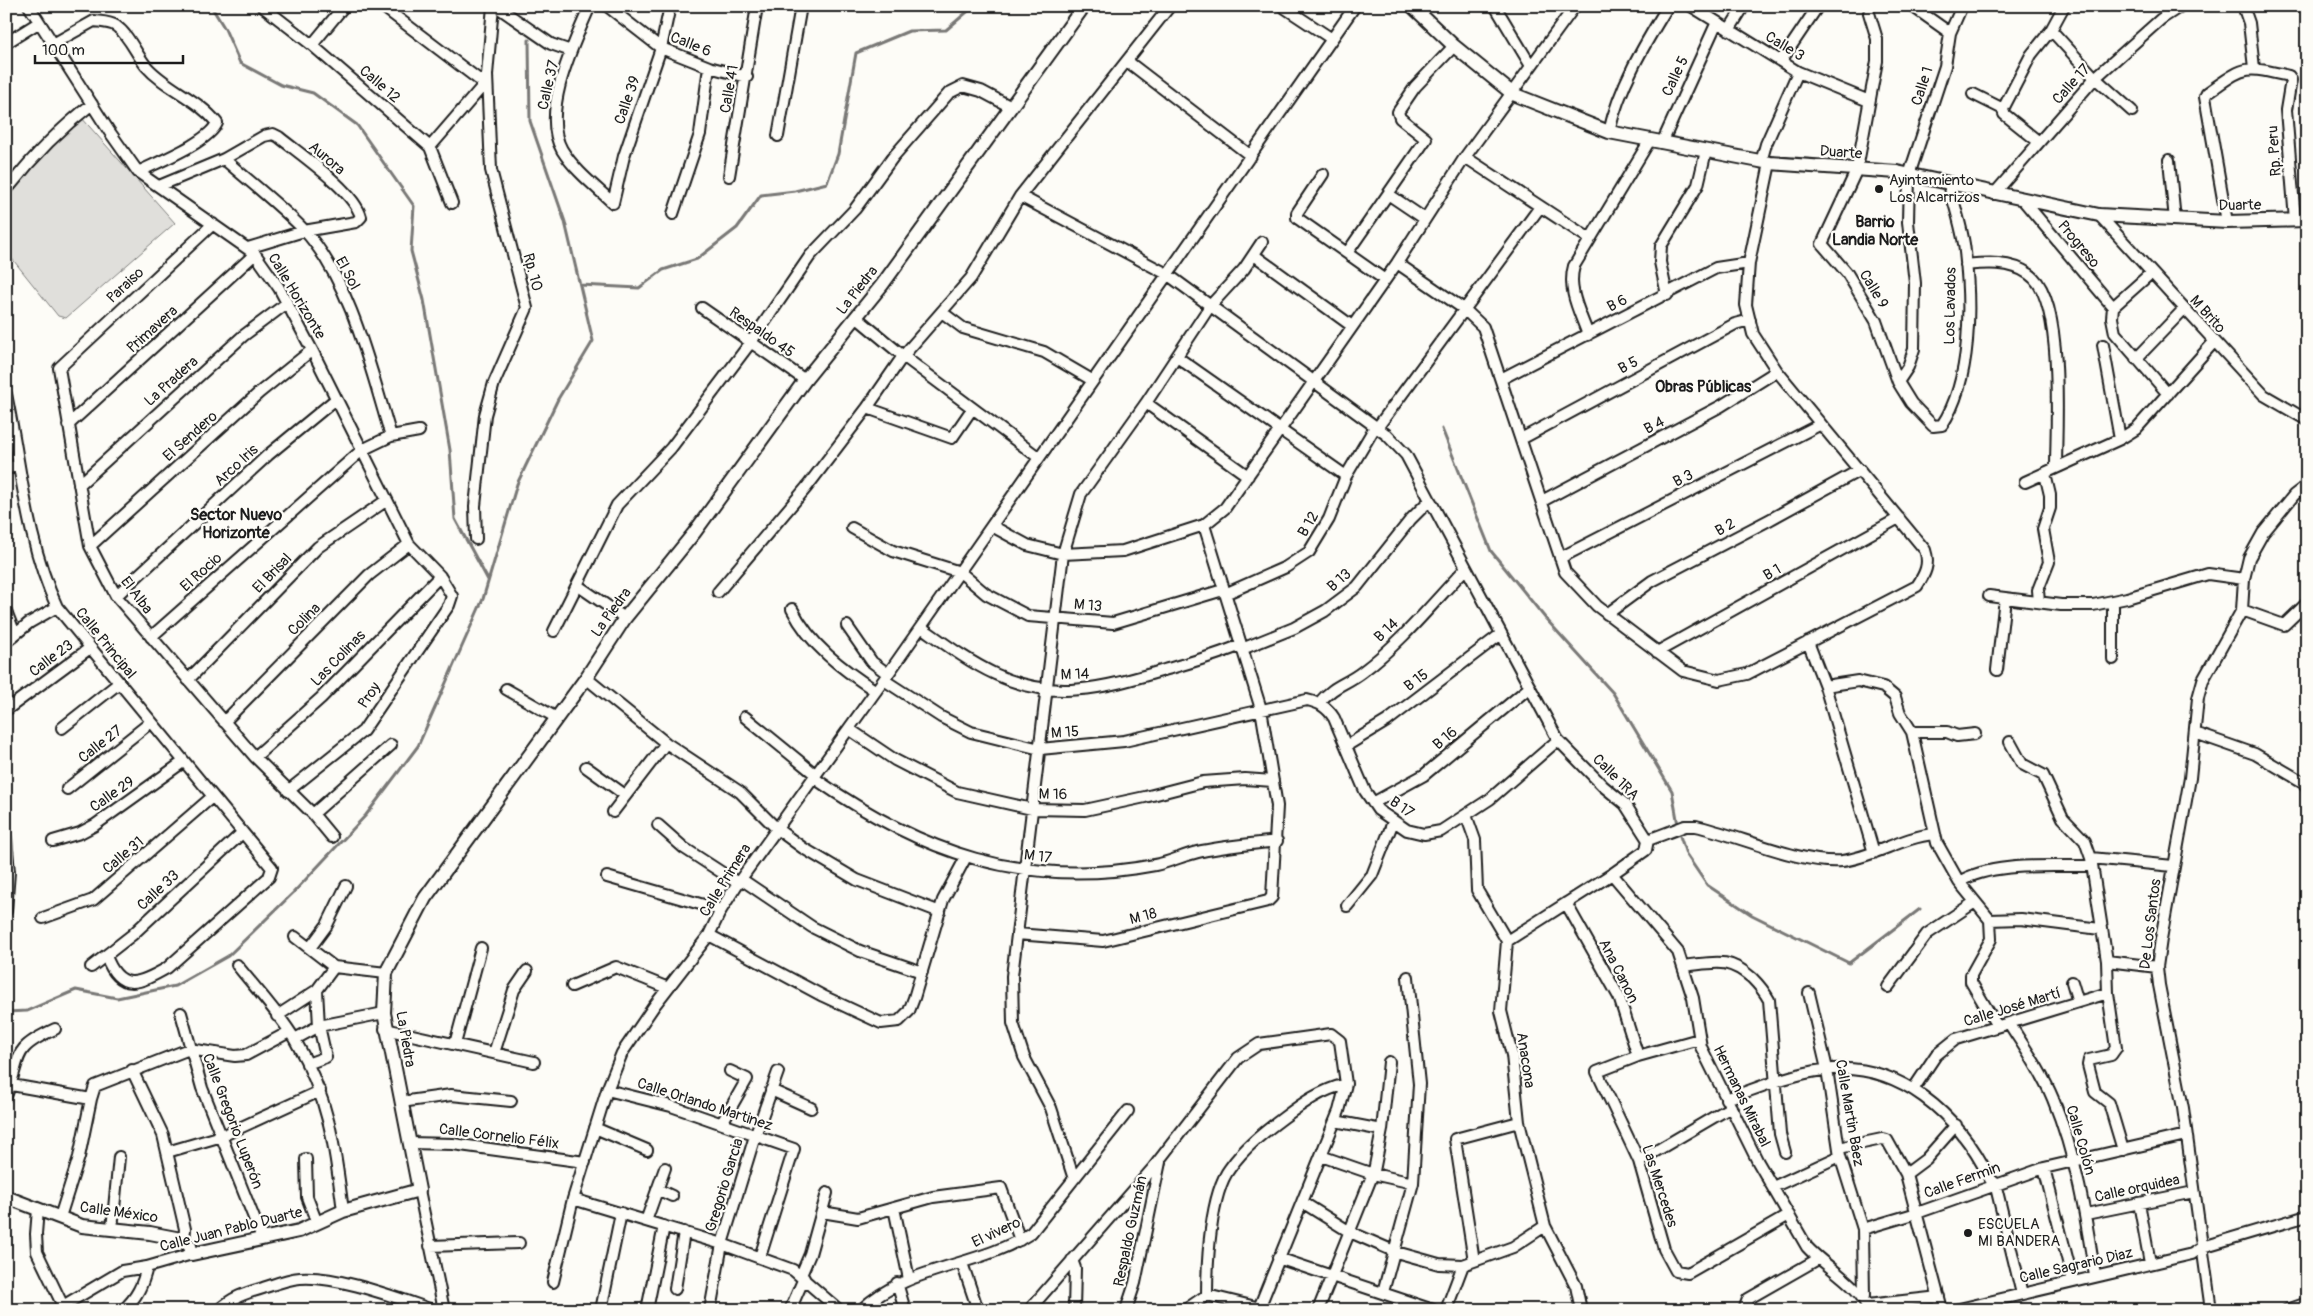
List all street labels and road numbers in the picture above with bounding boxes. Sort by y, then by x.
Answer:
street label: Calle 3 [1762,27,1808,65]
street label: Calle 6 [667,28,714,61]
street label: Calle 5 [1658,53,1693,99]
street label: Calle 37 [534,58,563,112]
street label: Calle 17 [2048,60,2094,108]
street label: Calle 12 [355,61,404,107]
street label: Calle 41 [716,64,743,115]
street label: Calle 1 [1907,64,1938,108]
street label: Calle 39 [610,73,645,127]
street label: Rp. Peru [2263,125,2286,177]
street label: Aurora [304,138,349,179]
street label: Duarte [1819,142,1863,163]
street label: Duarte [2219,196,2262,215]
street label: Progreso [2053,217,2104,272]
street label: Calle Horizonte [263,250,330,343]
street label: Rp. 10 [518,251,547,293]
street label: El Sol [331,253,364,293]
street label: La Piedra [832,262,882,319]
street label: Paraiso [103,263,148,307]
street label: Calle 9 [1855,266,1892,312]
street label: Los Lavados [1940,267,1961,345]
street label: B 6 [1604,290,1631,317]
street label: M Brito [2186,291,2230,337]
street label: Primavera [123,301,182,357]
street label: Respaldo 45 [725,303,798,362]
street label: La Pradera [140,352,202,411]
street label: B 5 [1615,352,1641,378]
street label: El Sendero [159,407,222,466]
street label: B 4 [1641,412,1668,439]
street label: Arco Iris [210,440,262,490]
street label: B 3 [1670,465,1697,491]
street label: B 12 [1294,508,1323,540]
street label: B 2 [1712,514,1739,541]
street label: El Rocio [177,549,226,596]
street label: El Brisal [249,549,296,597]
street label: B 1 [1760,560,1785,585]
street label: B 13 [1323,565,1355,596]
street label: El Alba [116,573,157,618]
street label: La Piedra [587,584,636,641]
street label: M 13 [1073,595,1103,616]
street label: Colina [284,599,325,640]
street label: Calle Principal [71,604,140,683]
street label: B 14 [1370,614,1403,646]
street label: Las Colinas [307,626,370,690]
street label: Calle 23 [25,636,77,681]
street label: M 14 [1060,664,1090,684]
street label: B 15 [1400,665,1432,696]
street label: Proy [354,678,385,712]
street label: Calle 27 [75,721,126,767]
street label: M 15 [1050,722,1080,743]
street label: B 16 [1429,723,1462,754]
street label: Calle 1RA [1588,750,1643,805]
street label: Calle 29 [86,772,138,817]
street label: M 16 [1038,785,1067,804]
street label: B 17 [1386,792,1418,823]
street label: Calle 31 [99,833,148,878]
street label: Calle Primera [695,840,755,920]
street label: M 17 [1023,845,1053,868]
street label: Calle 33 [133,866,183,915]
street label: De Los Santos [2136,877,2166,970]
street label: M 18 [1127,904,1159,929]
street label: Ana Canon [1594,936,1643,1006]
street label: Calle José Martí [1961,984,2063,1031]
street label: La Piedra [391,1010,420,1069]
street label: Anacona [1512,1031,1539,1089]
street label: Hermanas Mirabal [1709,1042,1774,1150]
street label: Calle Gregorio Luperón [198,1051,267,1192]
street label: Calle Martin Báez [1831,1058,1868,1168]
street label: Calle Orlando Martinez [635,1074,775,1135]
street label: Calle Colón [2062,1103,2100,1177]
street label: Calle Cornelio Félix [438,1120,560,1153]
street label: Gregorio Garcia [701,1136,748,1234]
street label: Las Mercedes [1637,1143,1682,1230]
street label: Calle Fermin [1921,1158,2003,1203]
street label: Calle orquidea [2093,1170,2181,1207]
street label: Respaldo Guzmán [1109,1174,1152,1288]
street label: Calle México [79,1198,159,1227]
street label: Calle Juan Pablo Duarte [158,1202,305,1256]
street label: El vivero [969,1213,1024,1252]
street label: Calle Sagrario Diaz [2018,1243,2135,1288]

